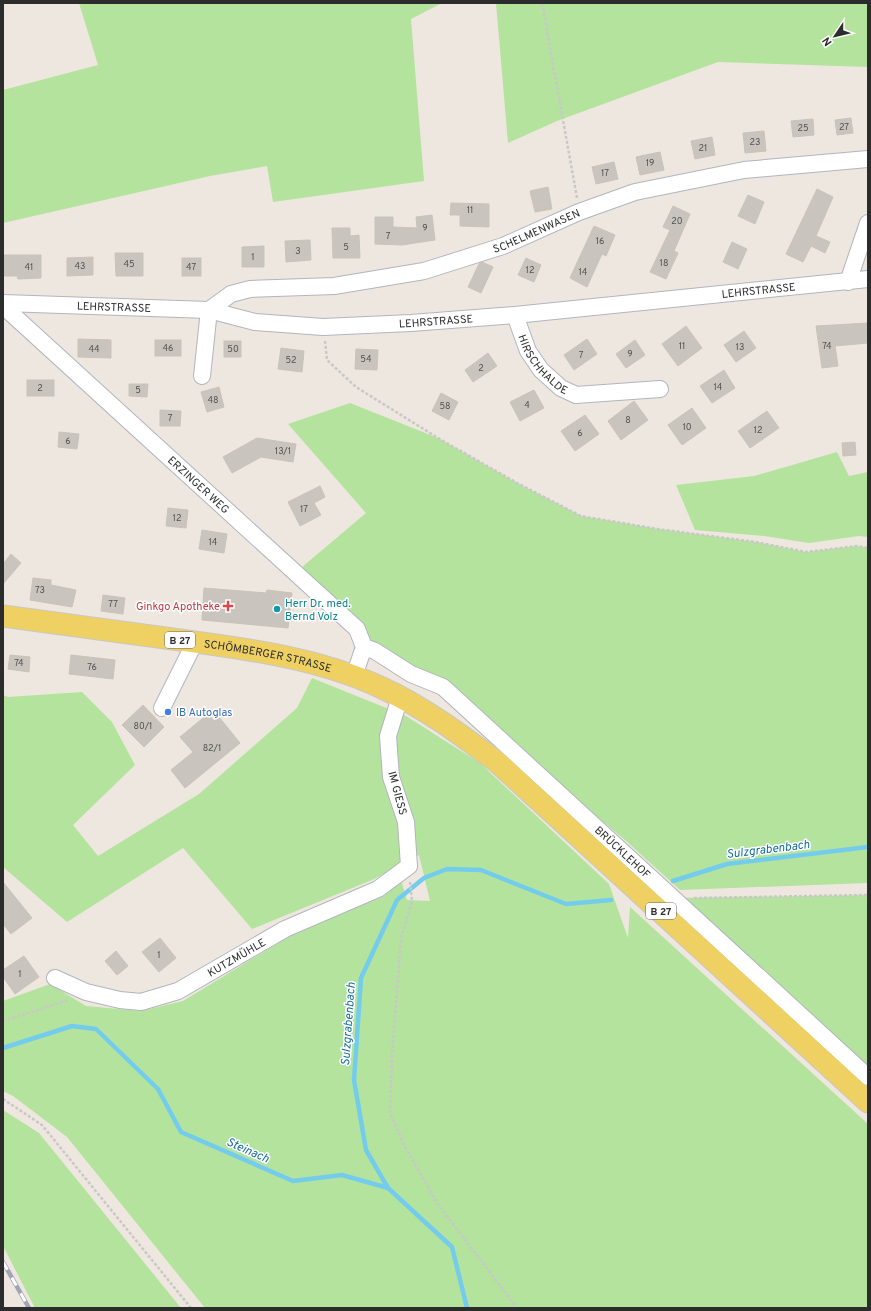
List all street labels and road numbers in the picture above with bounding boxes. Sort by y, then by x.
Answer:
street label: SCHELMENWASEN [491,206,583,257]
street label: LEHRSTRASSE [721,280,796,302]
street label: LEHRSTRASSE [77,300,151,316]
street label: LEHRSTRASSE [399,312,474,332]
street label: HIRSCHHALDE [515,333,570,398]
street label: ERZINGER WEG [164,454,232,517]
road number: B 27 [165,632,195,648]
street label: SCHÖMBERGER STRASSE [203,637,333,676]
street label: IM GIESS [384,770,410,817]
street label: BRÜCKLEHOF [591,824,653,882]
road number: B 27 [646,903,676,919]
street label: KUTZMÜHLE [205,936,268,980]

